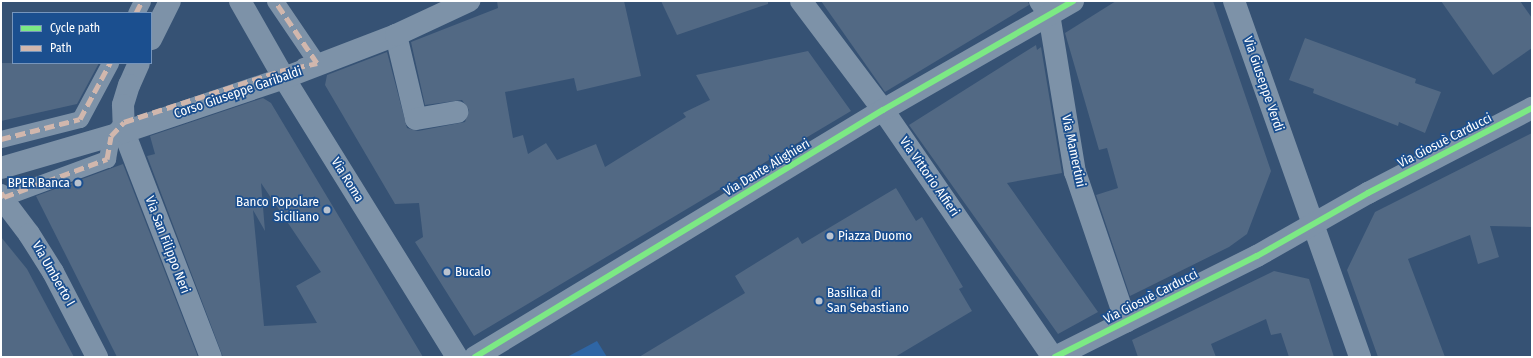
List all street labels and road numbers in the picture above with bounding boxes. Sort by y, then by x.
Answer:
street label: Via Giuseppe Verdi [1239,35,1287,133]
street label: Corso Giuseppe Garibaldi [172,64,304,122]
street label: Via Giosuè Carducci [1395,111,1495,171]
street label: Via Mamertini [1058,113,1088,189]
street label: Via Vittorio Alfieri [896,134,962,220]
street label: Via Dante Alighieri [721,136,813,200]
street label: Via Roma [327,155,367,205]
street label: Via San Filippo Neri [141,194,193,296]
street label: Via Umberto I [28,239,78,309]
street label: Via Giosuè Carducci [1101,267,1201,327]

